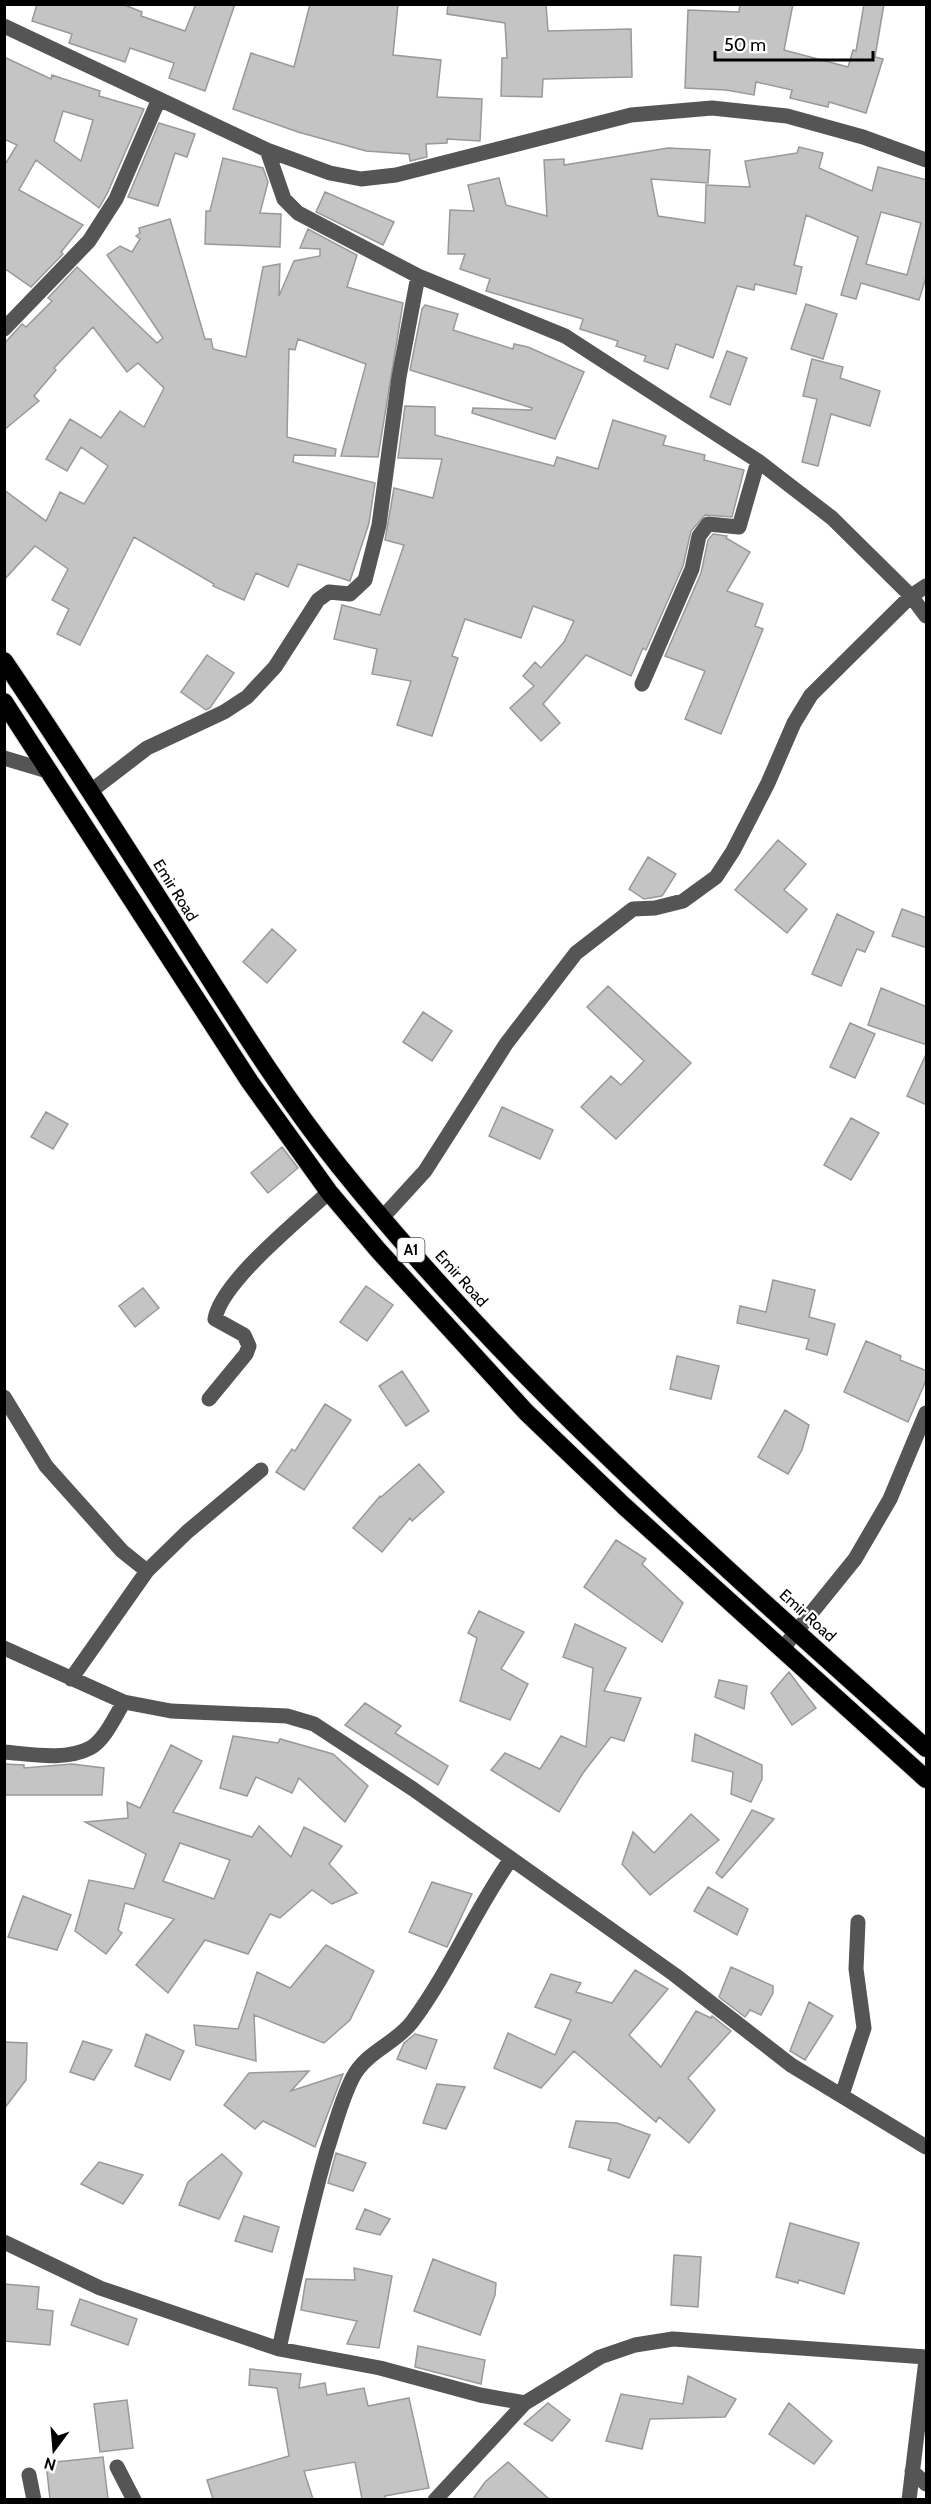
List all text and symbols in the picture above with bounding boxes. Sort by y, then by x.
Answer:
scale bar [715,24,872,62]
text: 50 m [724,34,766,56]
street label: Emir Road [149,856,202,925]
road number: A1 [398,1238,424,1262]
street label: Emir Road [431,1246,492,1311]
street label: Emir Road [775,1585,840,1646]
north arrow [24,2420,84,2480]
text: N [42,2453,58,2475]

